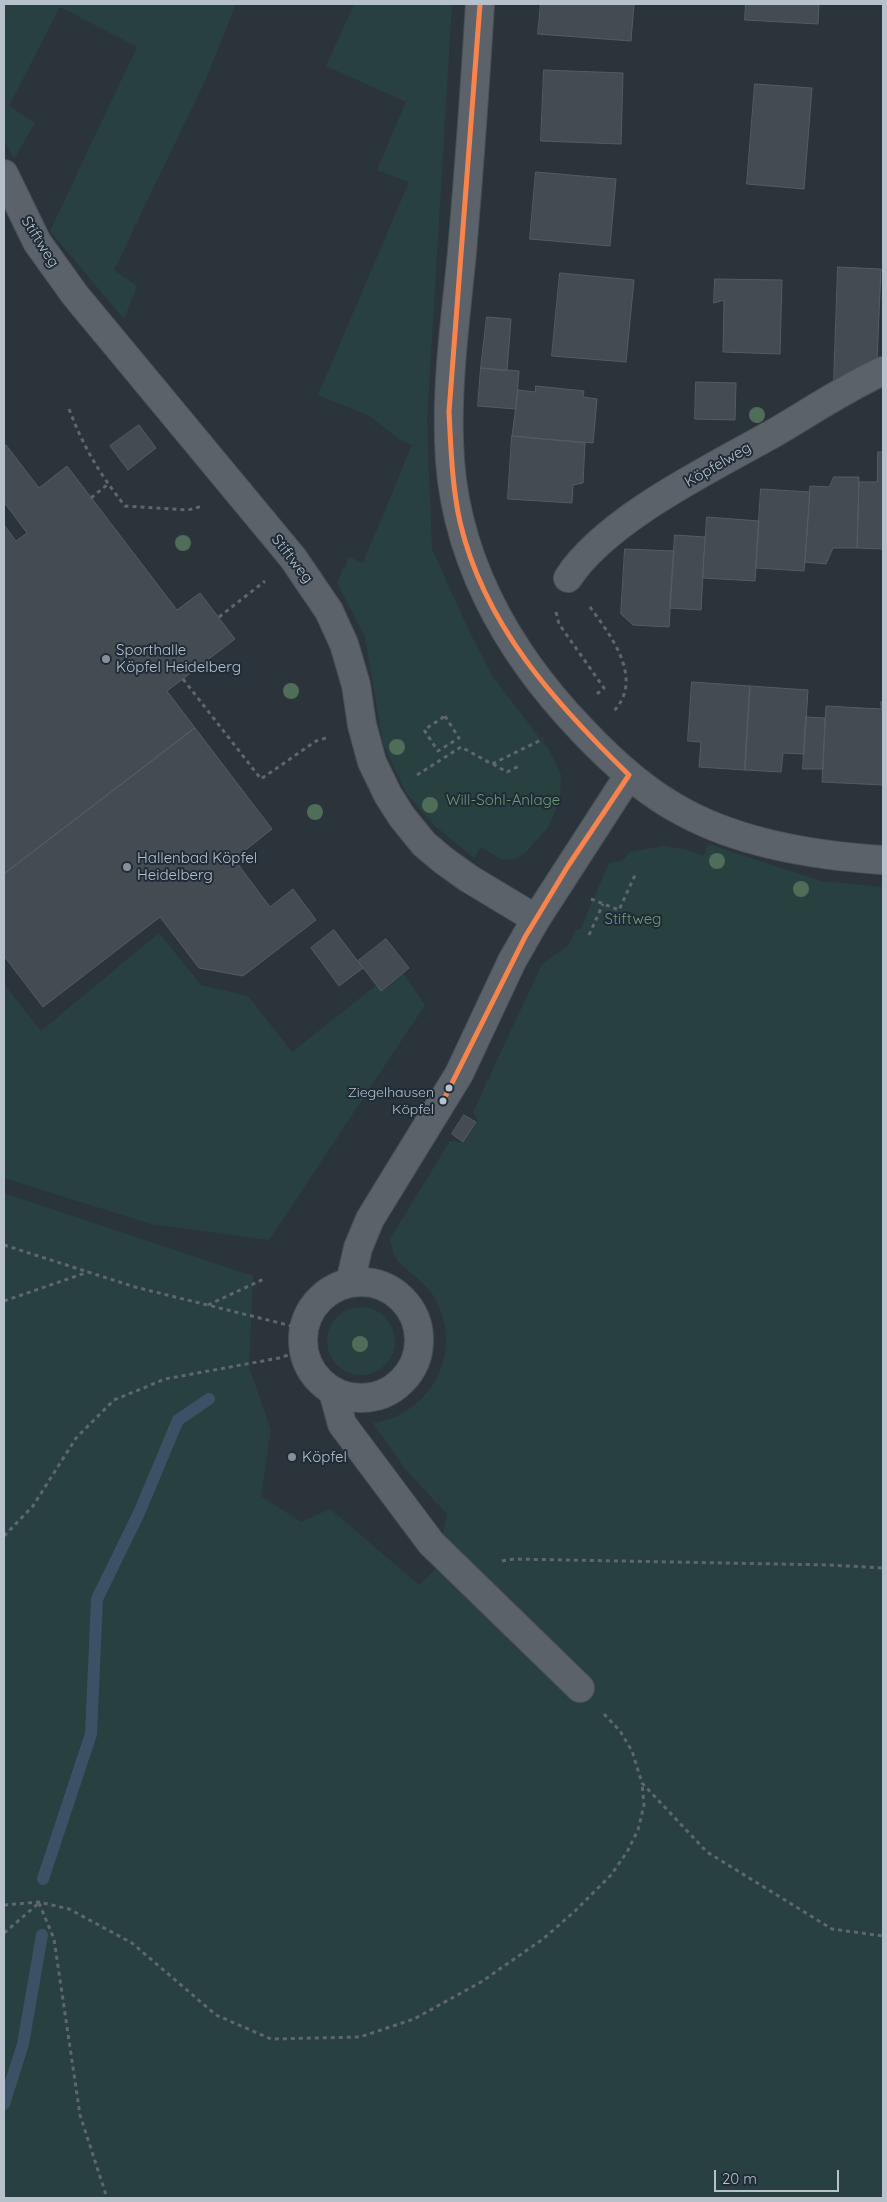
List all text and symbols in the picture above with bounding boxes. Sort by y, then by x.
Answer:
street label: Stiftweg [17,213,63,271]
street label: Köpfelweg [682,439,754,491]
street label: Stiftweg [267,531,317,587]
place label: Sporthalle Köpfel Heidelberg [116,641,241,676]
marker: Sporthalle Köpfel Heidelberg [100,653,112,665]
park label: Will-Sohl-Anlage [446,791,560,809]
place label: Hallenbad Köpfel Heidelberg [137,849,257,884]
marker: Hallenbad Köpfel Heidelberg [121,861,133,873]
park label: Stiftweg [605,910,661,928]
unlabelled marker [444,1083,454,1093]
place label: Ziegelhausen Köpfel [348,1085,434,1118]
marker: Ziegelhausen Köpfel [438,1096,448,1106]
place label: Köpfel [302,1448,347,1466]
marker: Köpfel [286,1451,298,1463]
scale bar [717,2160,842,2192]
text: 20 m [722,2169,757,2188]

